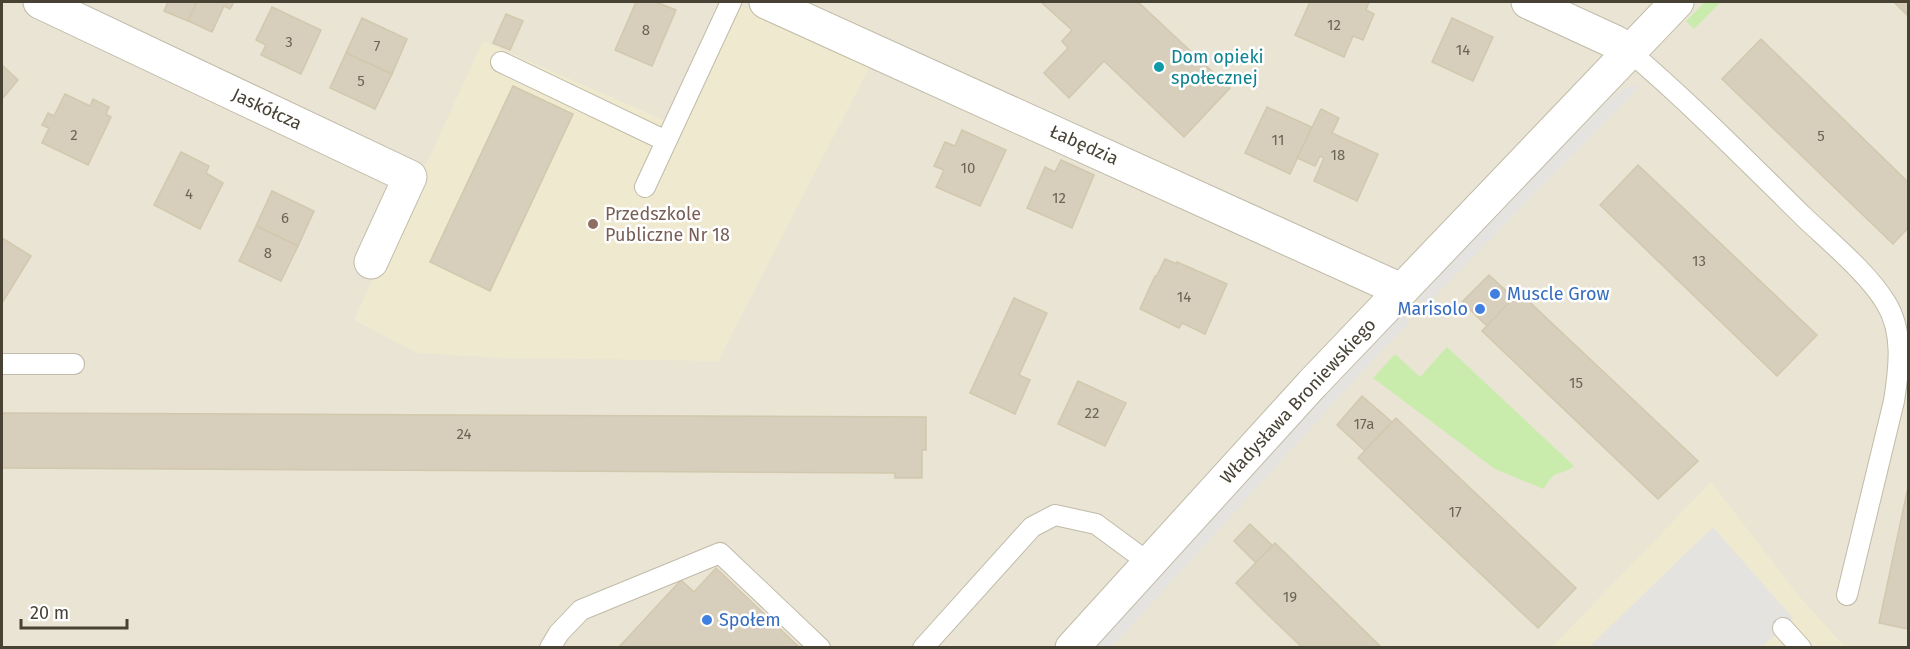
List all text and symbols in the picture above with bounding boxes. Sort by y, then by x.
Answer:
house number: 12 [1327,16,1341,34]
house number: 8 [642,21,650,39]
house number: 3 [285,33,293,51]
house number: 7 [374,37,381,55]
house number: 14 [1456,41,1470,59]
place label: Dom opieki społecznej [1171,46,1264,89]
marker: Dom opieki społecznej [1152,60,1166,74]
house number: 5 [357,72,365,90]
street label: Jaskółcza [229,83,305,135]
street label: Łabędzia [1046,120,1122,170]
house number: 2 [70,126,78,144]
house number: 5 [1817,127,1825,145]
house number: 11 [1272,131,1284,149]
house number: 18 [1331,146,1345,164]
house number: 10 [961,159,975,177]
house number: 4 [185,185,193,203]
house number: 12 [1052,189,1066,207]
place label: Przedszkole Publiczne Nr 18 [605,203,730,246]
house number: 6 [281,209,289,227]
marker: Przedszkole Publiczne Nr 18 [586,217,600,231]
house number: 8 [264,244,272,262]
house number: 13 [1692,252,1706,270]
place label: Muscle Grow [1507,283,1610,305]
marker: Muscle Grow [1488,287,1502,301]
house number: 14 [1177,288,1191,306]
place label: Marisolo [1398,298,1468,320]
marker: Marisolo [1473,302,1487,316]
street label: Władysława Broniewskiego [1215,314,1381,488]
house number: 15 [1569,374,1583,392]
house number: 22 [1085,404,1099,422]
house number: 17a [1354,415,1374,433]
house number: 24 [456,425,472,443]
house number: 17 [1448,503,1462,521]
house number: 19 [1283,588,1297,606]
scale bar [21,592,128,630]
text: 20 m [30,602,69,624]
place label: Społem [719,609,781,631]
marker: Społem [700,613,714,627]

